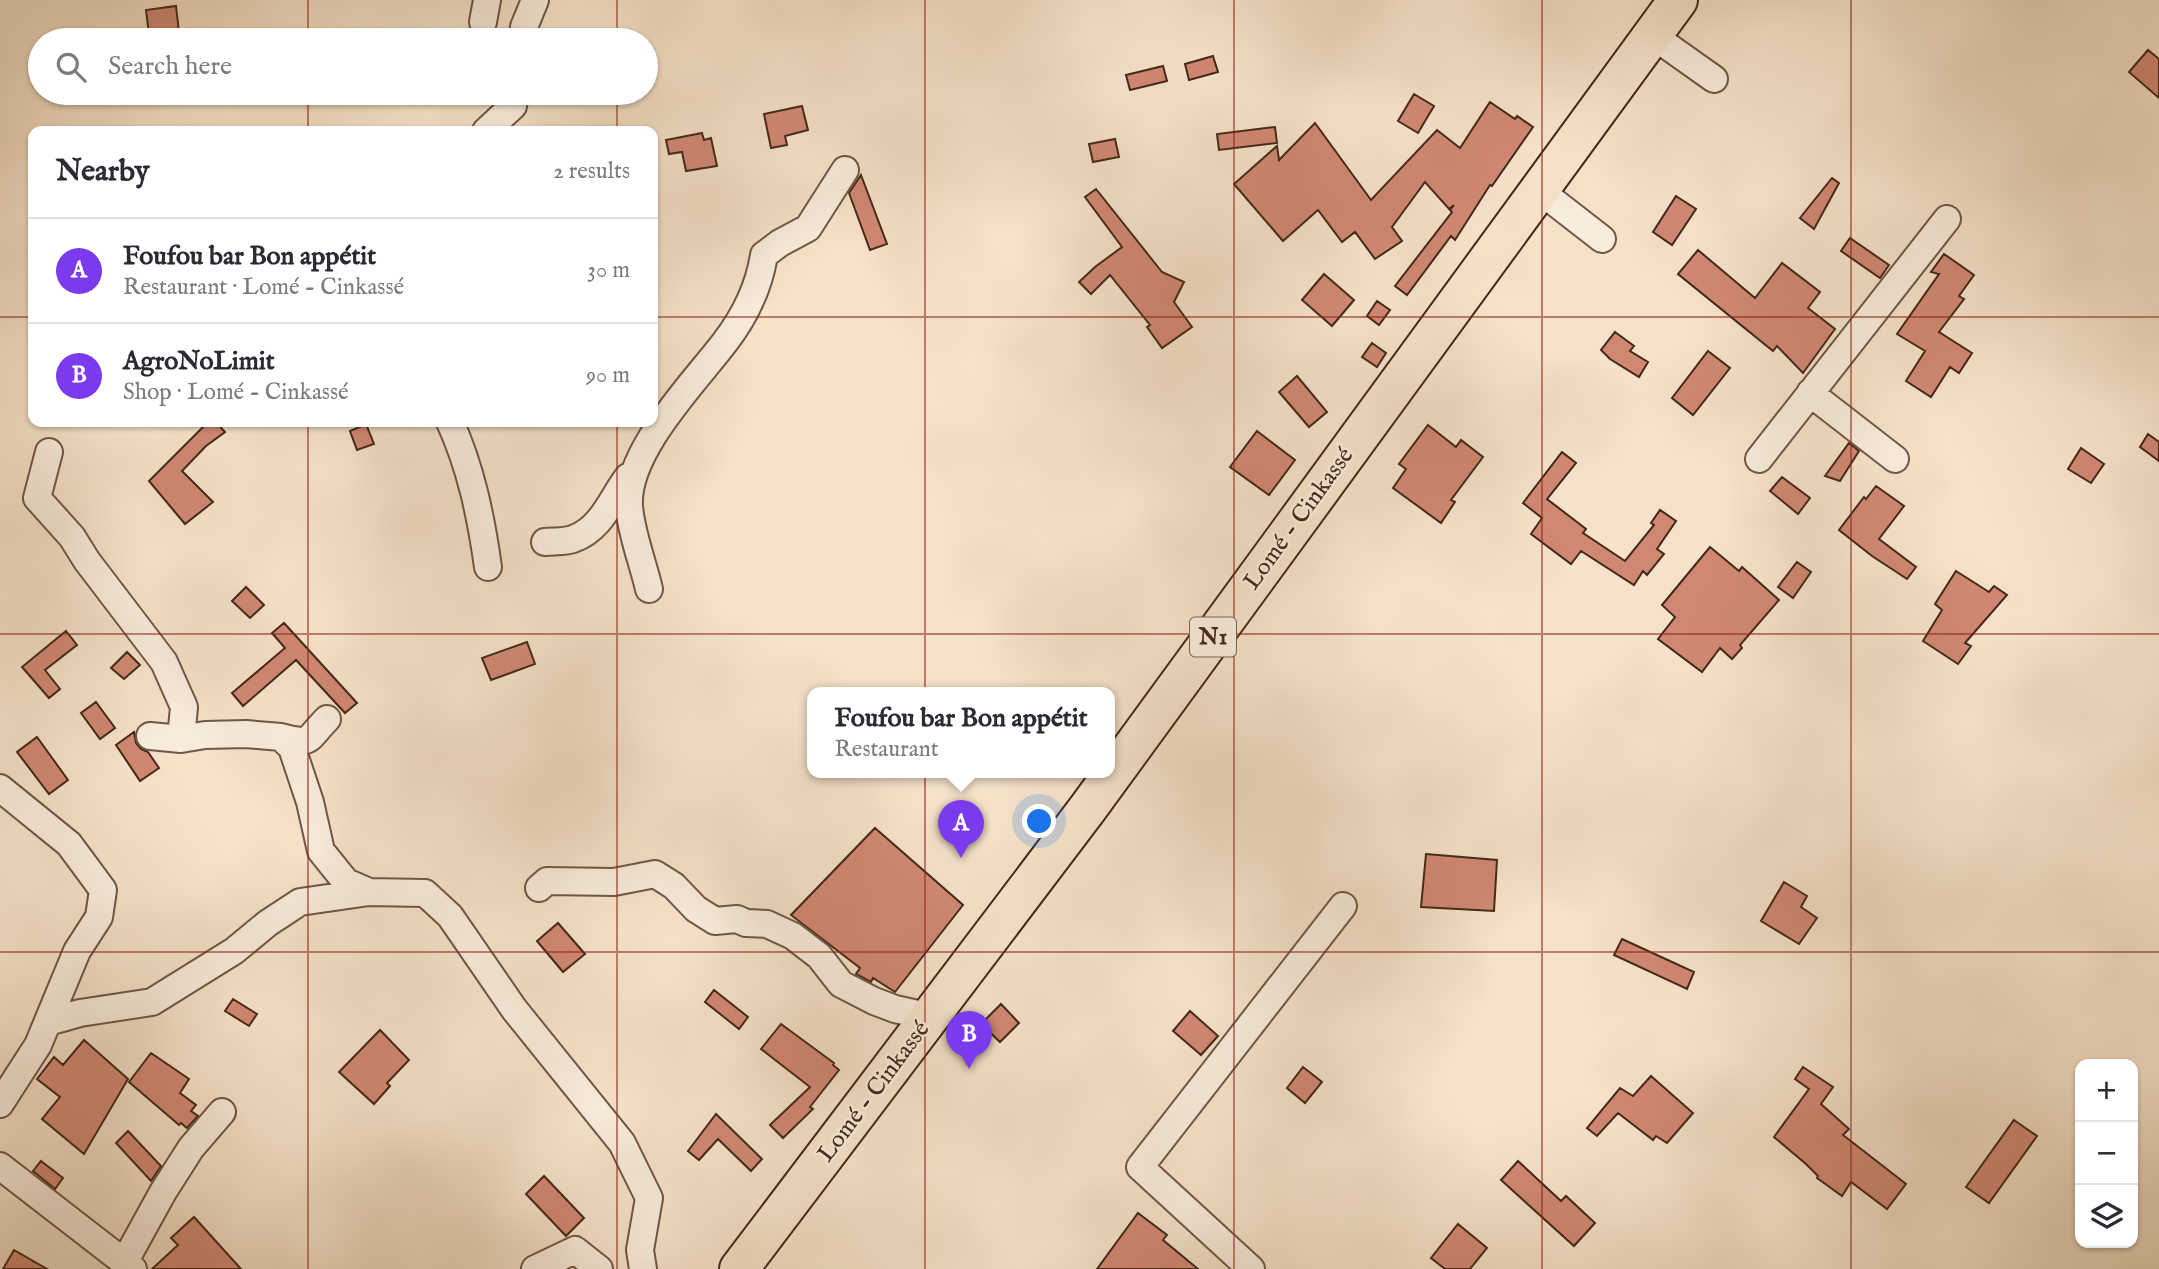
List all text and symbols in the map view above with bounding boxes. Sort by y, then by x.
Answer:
search box [28,28,658,105]
icon: search [52,48,90,86]
text: Search here [108,50,232,83]
text: Nearby [56,153,149,191]
text: 2 results [553,157,630,186]
text: Foufou bar Bon appétit [123,240,376,273]
text: A [71,256,87,285]
text: 30 m [587,256,630,285]
text: Restaurant · Lomé - Cinkassé [123,273,404,302]
text: AgroNoLimit [123,345,275,378]
text: B [71,361,87,390]
text: 90 m [586,361,630,390]
text: Shop · Lomé - Cinkassé [123,378,349,407]
street label: Lomé - Cinkassé [1237,442,1361,596]
road number: N1 [1190,618,1236,656]
popup [807,687,1115,778]
text: Foufou bar Bon appétit [834,702,1088,735]
text: Restaurant [834,735,939,764]
pin: A [938,800,984,858]
your location [1022,804,1056,838]
pin: B [946,1011,992,1069]
street label: Lomé - Cinkassé [811,1015,937,1169]
map controls [2075,1059,2138,1248]
button: + [2075,1059,2138,1122]
button: − [2075,1122,2138,1185]
button: layers [2075,1185,2138,1248]

